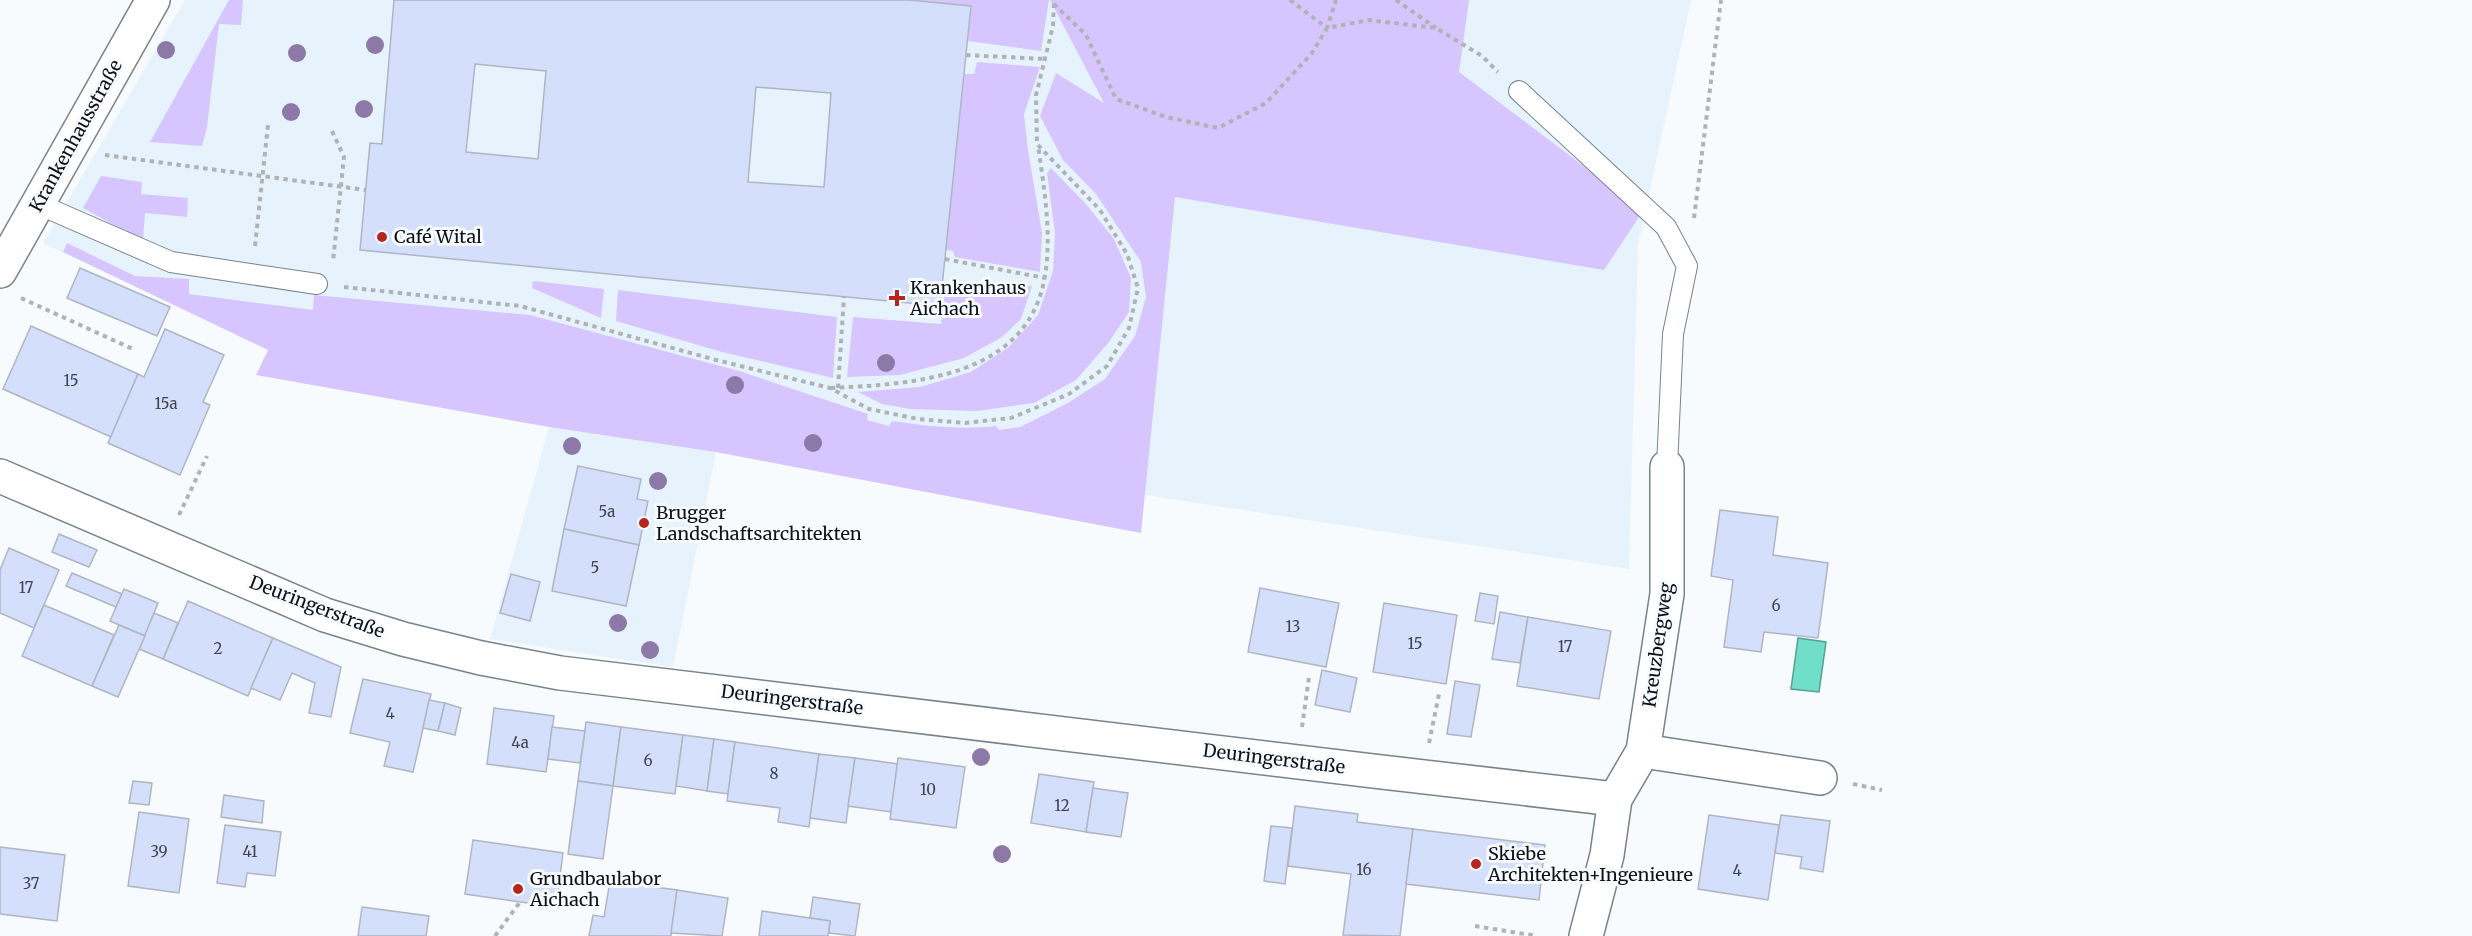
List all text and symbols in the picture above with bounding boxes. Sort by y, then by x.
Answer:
street label: Krankenhausstraße [24,55,127,216]
place label: Café Wital [394,225,482,248]
marker: Café Wital [375,230,389,244]
place label: Krankenhaus Aichach [909,276,1026,320]
marker: Krankenhaus Aichach [888,289,906,307]
house number: 15 [63,371,79,390]
house number: 15a [154,394,178,413]
place label: Brugger Landschaftsarchitekten [656,501,862,545]
house number: 5a [599,502,615,521]
marker: Brugger Landschaftsarchitekten [637,516,651,530]
house number: 5 [591,558,599,577]
street label: Deuringerstraße [246,570,388,643]
house number: 17 [19,578,34,597]
street label: Kreuzbergweg [1637,581,1678,709]
house number: 6 [1771,596,1781,615]
house number: 13 [1286,617,1300,636]
house number: 15 [1407,634,1423,653]
house number: 17 [1558,637,1573,656]
house number: 2 [214,639,223,658]
street label: Deuringerstraße [720,679,864,720]
house number: 4 [385,704,395,723]
house number: 4a [511,733,529,752]
street label: Deuringerstraße [1202,738,1346,779]
house number: 6 [643,751,653,770]
house number: 8 [770,764,779,783]
house number: 10 [920,780,936,799]
house number: 12 [1054,796,1070,815]
house number: 39 [150,842,168,861]
house number: 41 [243,842,258,861]
place label: Skiebe Architekten+Ingenieure [1487,842,1693,886]
marker: Skiebe Architekten+Ingenieure [1469,857,1483,871]
house number: 16 [1356,860,1372,879]
house number: 4 [1732,861,1742,880]
place label: Grundbaulabor Aichach [529,867,661,911]
house number: 37 [23,874,40,893]
marker: Grundbaulabor Aichach [511,882,525,896]

